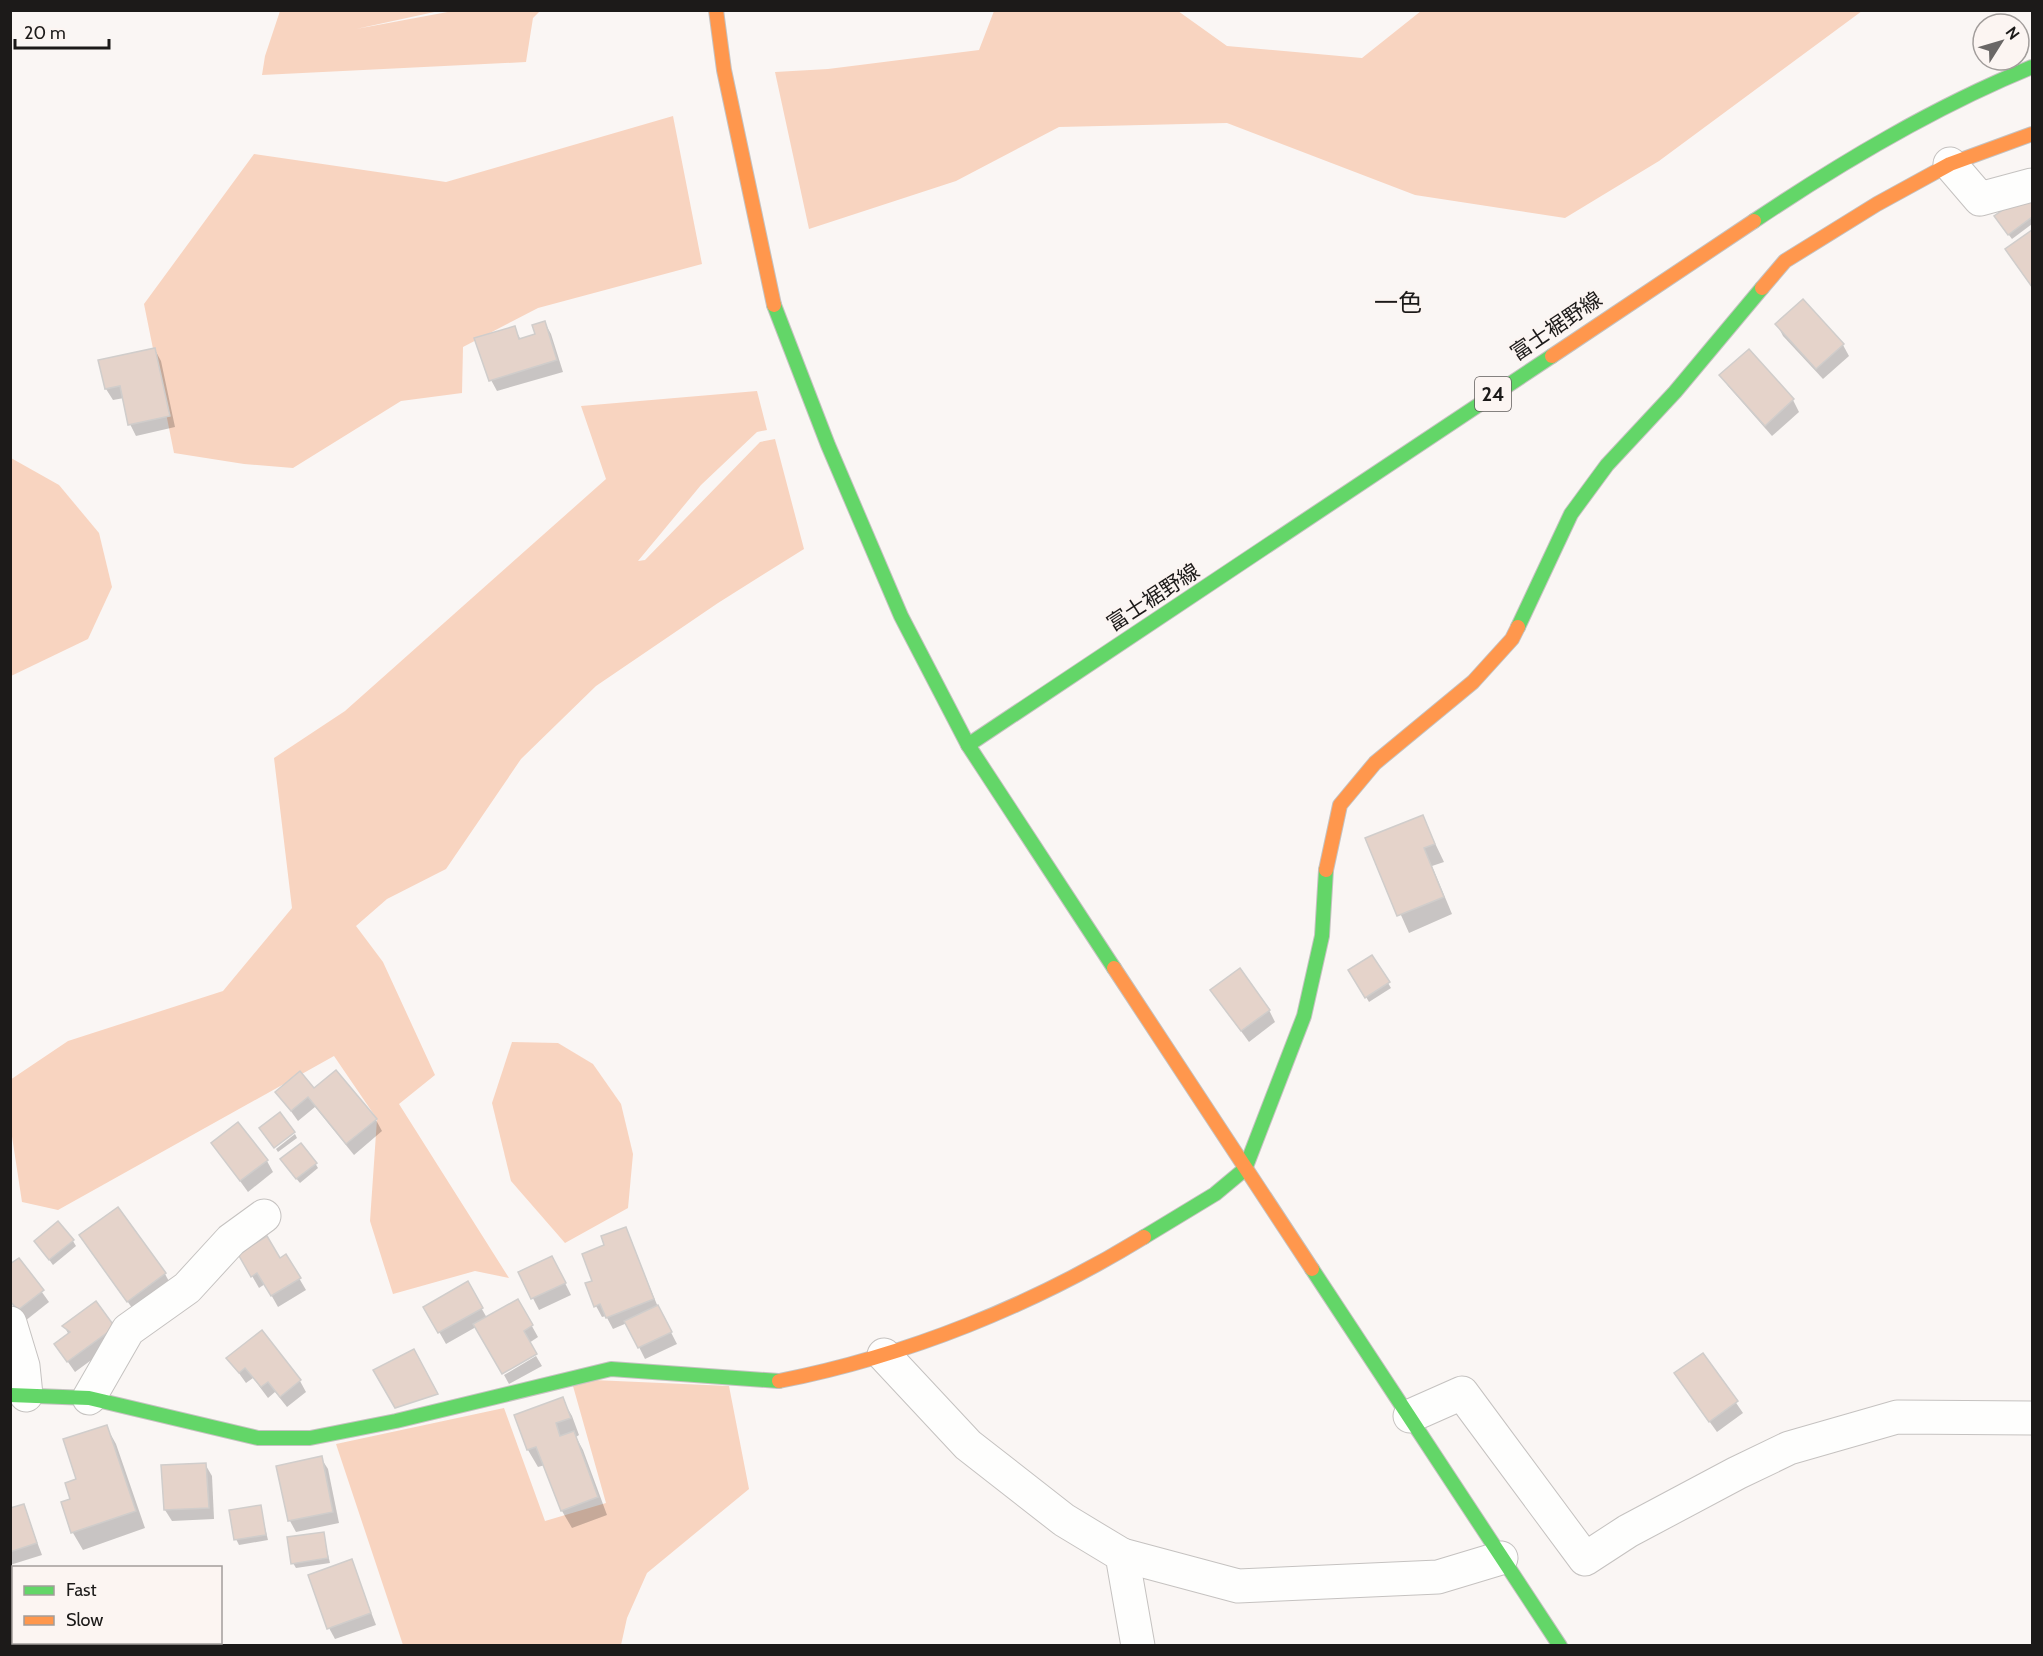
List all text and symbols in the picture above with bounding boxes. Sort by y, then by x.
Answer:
scale bar [15,12,110,50]
north arrow [1971,12,2031,72]
text: 20 m [24,22,66,44]
text: N [2002,23,2024,44]
street label: 富士裾野線 [1505,286,1607,366]
district label: 一色 [1374,288,1422,317]
road number: 24 [1475,377,1511,411]
street label: 富士裾野線 [1102,558,1204,636]
legend [12,1566,222,1644]
text: Fast [66,1579,97,1601]
text: Slow [66,1609,103,1631]

